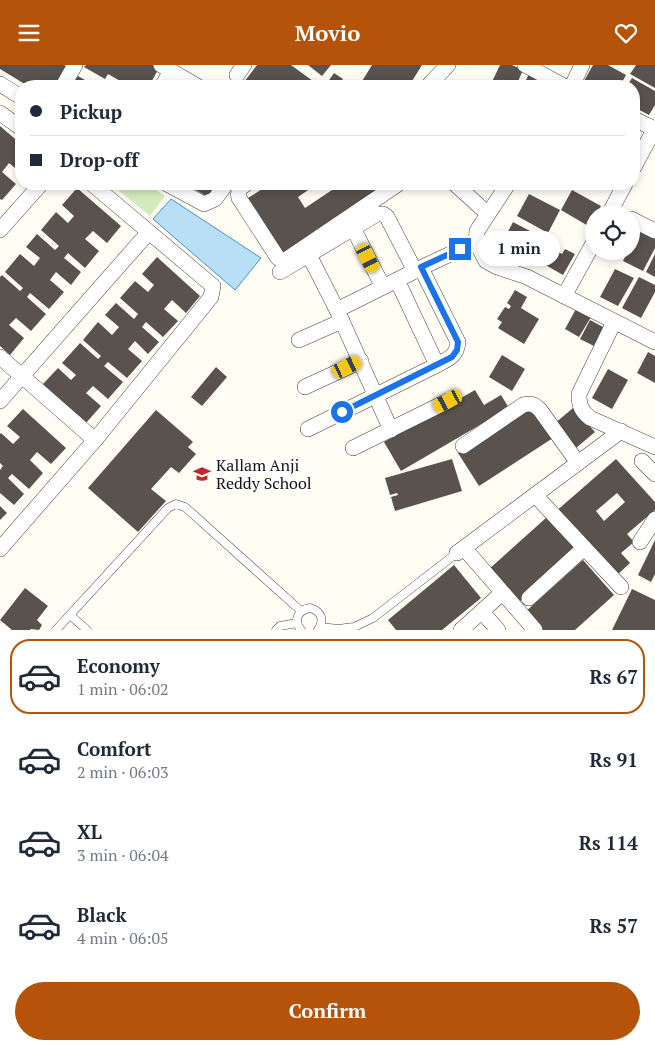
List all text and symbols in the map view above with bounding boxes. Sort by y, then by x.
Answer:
text: Movio [295,18,360,47]
icon: menu [15,19,43,47]
icon: heart [612,19,640,47]
text: Pickup [60,99,122,124]
text: Drop-off [60,147,138,172]
map controls [585,205,640,260]
button: locate [585,205,640,260]
callout: 1 min [478,231,560,267]
text: 1 min [497,237,541,259]
route end [449,238,471,260]
car [354,241,381,275]
car [330,354,363,380]
car [431,388,464,414]
route start [331,401,353,423]
place label: Kallam Anji Reddy School [216,454,312,494]
school or university icon: Kallam Anji Reddy School [192,464,212,484]
text: Economy [77,653,160,678]
icon: car [17,654,62,699]
text: Rs 67 [590,664,638,689]
text: 1 min · 06:02 [77,678,169,700]
text: Comfort [77,736,152,761]
icon: car [17,737,62,782]
text: Rs 91 [590,747,638,772]
text: 2 min · 06:03 [77,761,169,783]
text: XL [77,819,102,844]
icon: car [17,820,62,865]
text: Rs 114 [579,830,638,855]
text: 3 min · 06:04 [77,844,169,866]
text: Black [77,902,127,927]
icon: car [17,903,62,948]
text: Rs 57 [590,913,638,938]
text: 4 min · 06:05 [77,927,169,949]
button: Confirm [15,982,640,1040]

